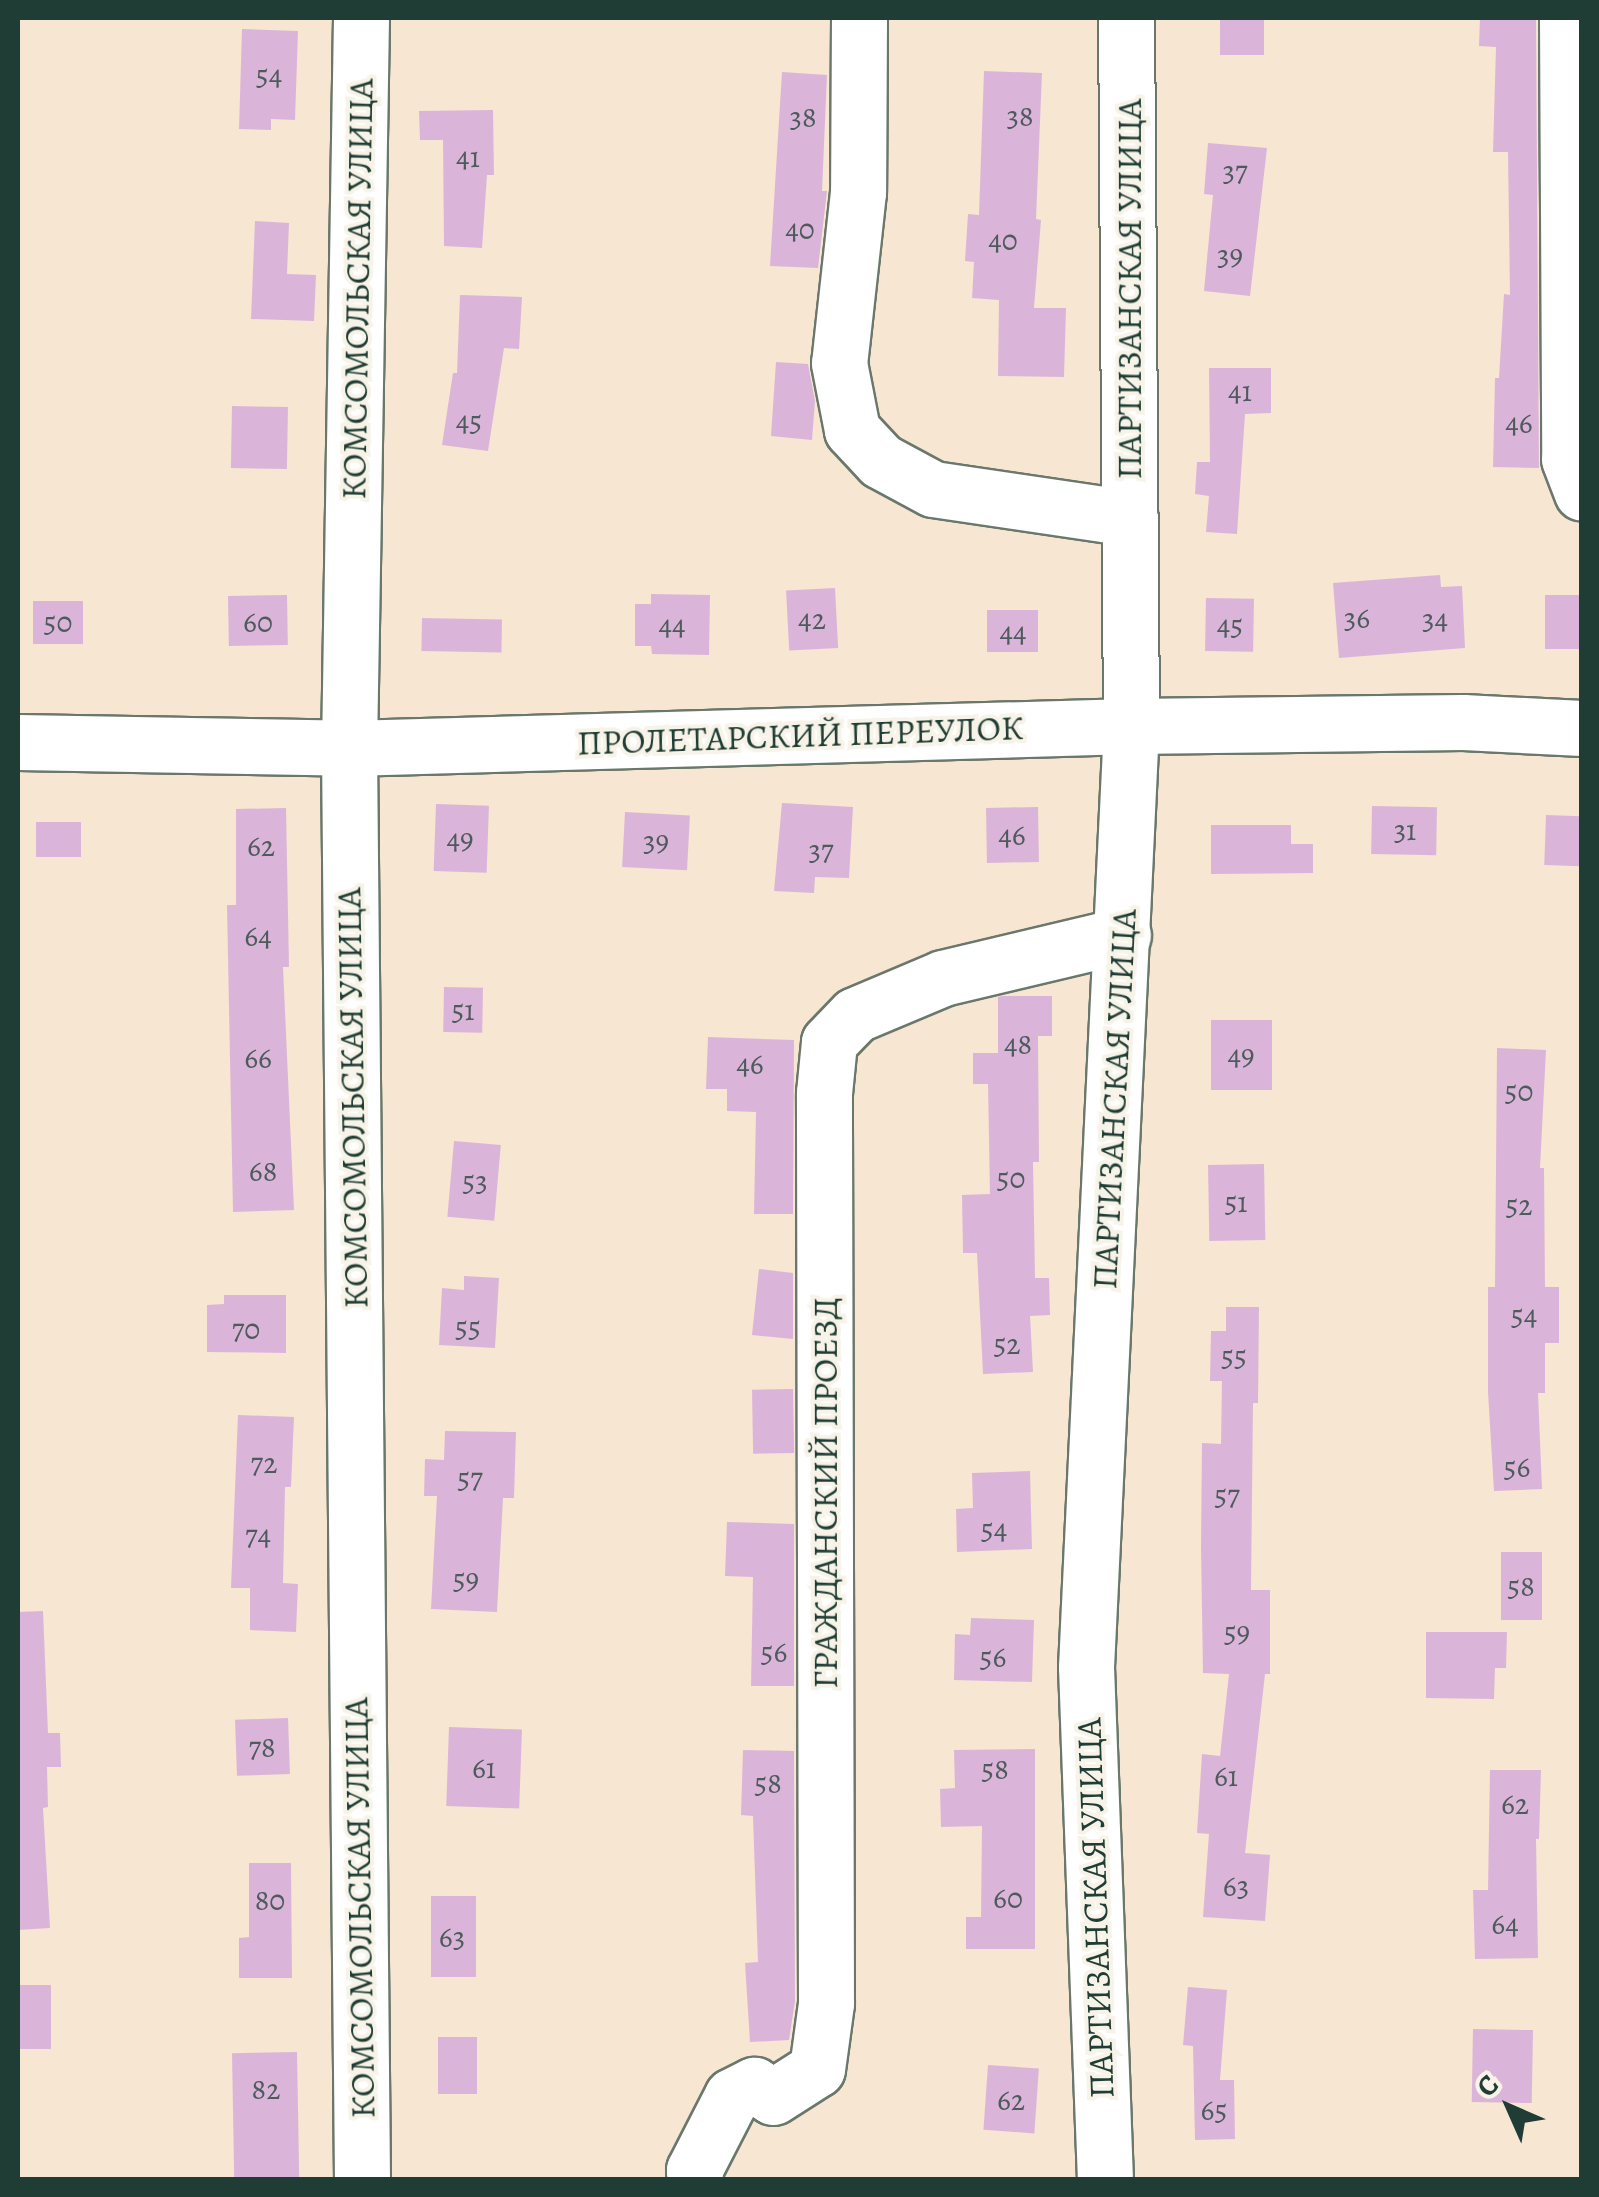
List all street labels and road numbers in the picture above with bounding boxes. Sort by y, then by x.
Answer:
street label: КОМСОМОЛЬСКАЯ УЛИЦА [332,78,382,500]
street label: ПАРТИЗАНСКАЯ УЛИЦА [1108,99,1150,479]
street label: ПРОЛЕТАРСКИЙ ПЕРЕУЛОК [576,706,1024,764]
street label: КОМСОМОЛЬСКАЯ УЛИЦА [327,887,377,1309]
street label: ПАРТИЗАНСКАЯ УЛИЦА [1083,908,1145,1290]
street label: ГРАЖДАНСКИЙ ПРОЕЗД [804,1297,846,1689]
street label: КОМСОМОЛЬСКАЯ УЛИЦА [334,1697,384,2119]
street label: ПАРТИЗАНСКАЯ УЛИЦА [1067,1717,1123,2099]

